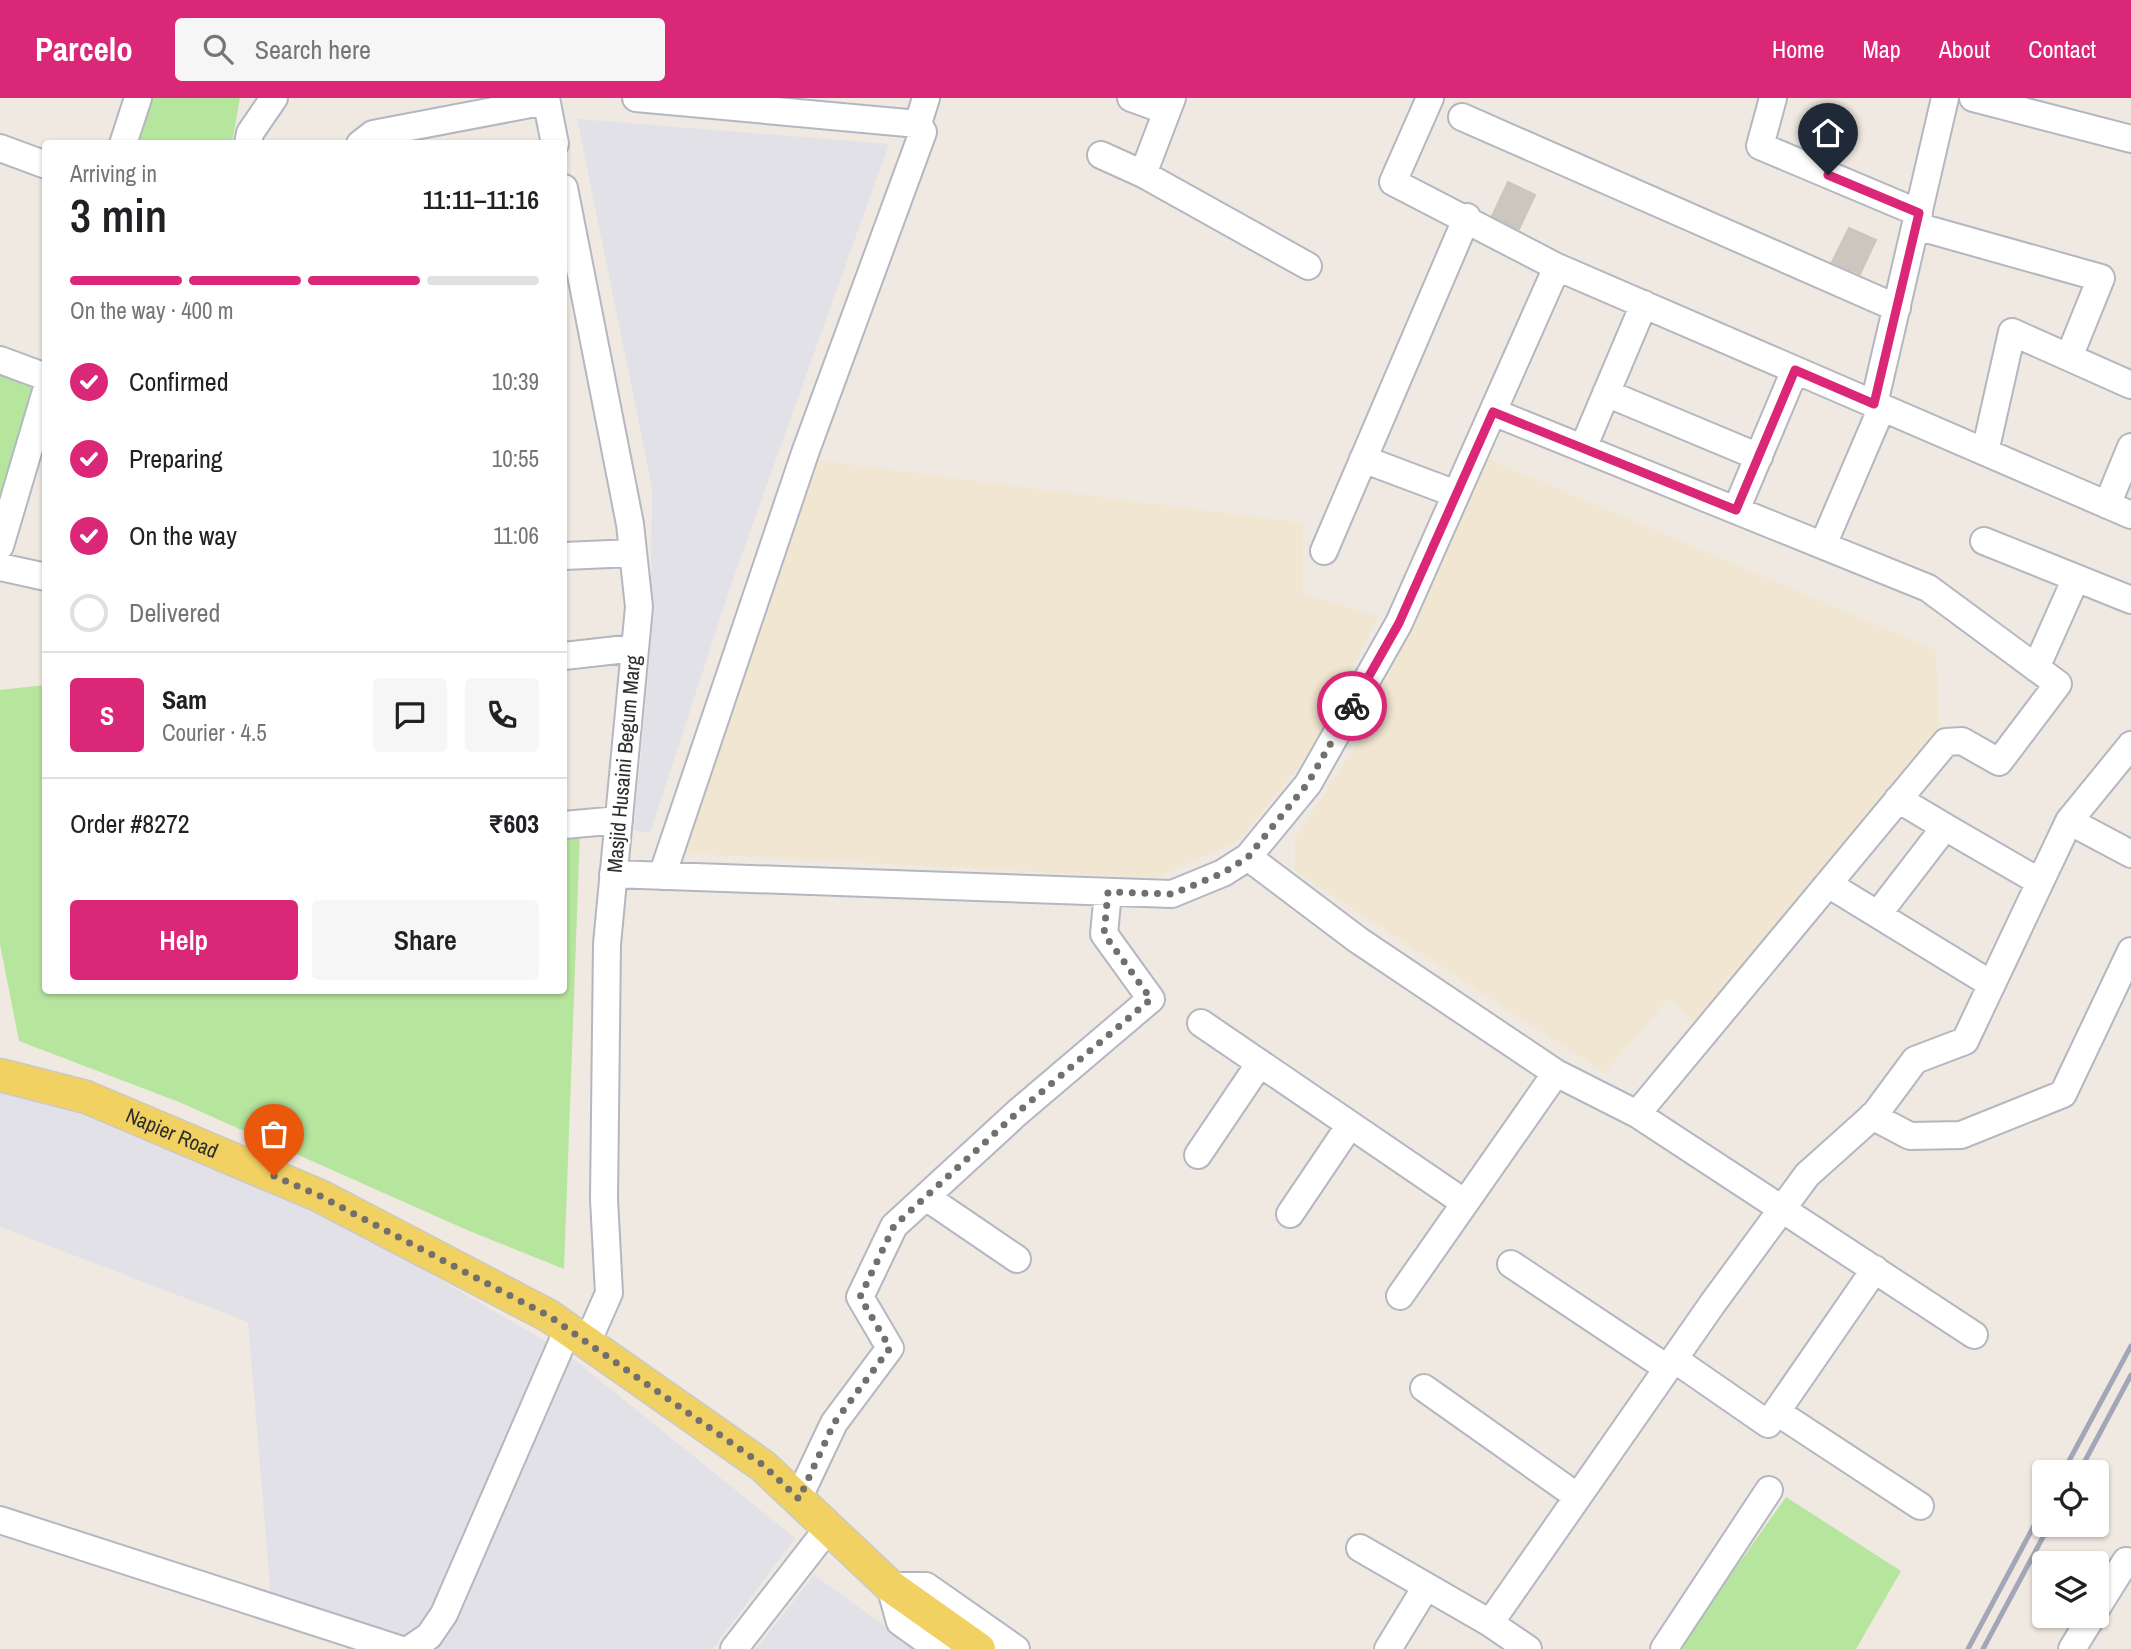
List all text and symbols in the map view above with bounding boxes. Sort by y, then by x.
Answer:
search box [175,18,665,81]
text: Parcelo [35,27,133,71]
icon: search [199,30,237,68]
text: Search here [255,32,371,67]
text: Home [1772,33,1824,65]
text: Map [1862,33,1901,65]
text: About [1939,33,1990,65]
text: Contact [2028,33,2096,65]
pin [1798,103,1858,175]
icon: home [1809,114,1847,152]
text: Arriving in [70,158,157,189]
text: 11:11–11:16 [423,182,539,217]
text: 3 min [70,184,167,246]
text: On the way · 400 m [70,295,234,326]
icon: check [70,363,108,401]
text: Confirmed [129,364,229,399]
text: 10:39 [492,366,539,397]
icon: check [70,440,108,478]
text: Preparing [129,441,223,476]
text: 10:55 [492,443,539,474]
icon: check [70,517,108,555]
text: On the way [129,518,237,553]
text: 11:06 [493,520,539,551]
text: Delivered [129,595,220,630]
street label: Masjid Husaini Begum Marg [600,654,647,874]
courier [1317,671,1387,741]
button: chat [373,678,447,752]
button: phone [465,678,539,752]
text: Sam [162,682,207,717]
icon: bike [1333,687,1371,725]
text: S [100,698,114,733]
text: Courier · 4.5 [162,717,267,748]
text: Order #8272 [70,806,190,841]
text: ₹603 [488,806,539,841]
button: Help [70,900,298,980]
button: Share [312,900,539,980]
street label: Napier Road [121,1100,223,1165]
pin [244,1104,304,1176]
icon: bag [255,1115,293,1153]
map controls [2032,1460,2109,1628]
button: locate [2032,1460,2109,1537]
button: layers [2032,1551,2109,1628]

